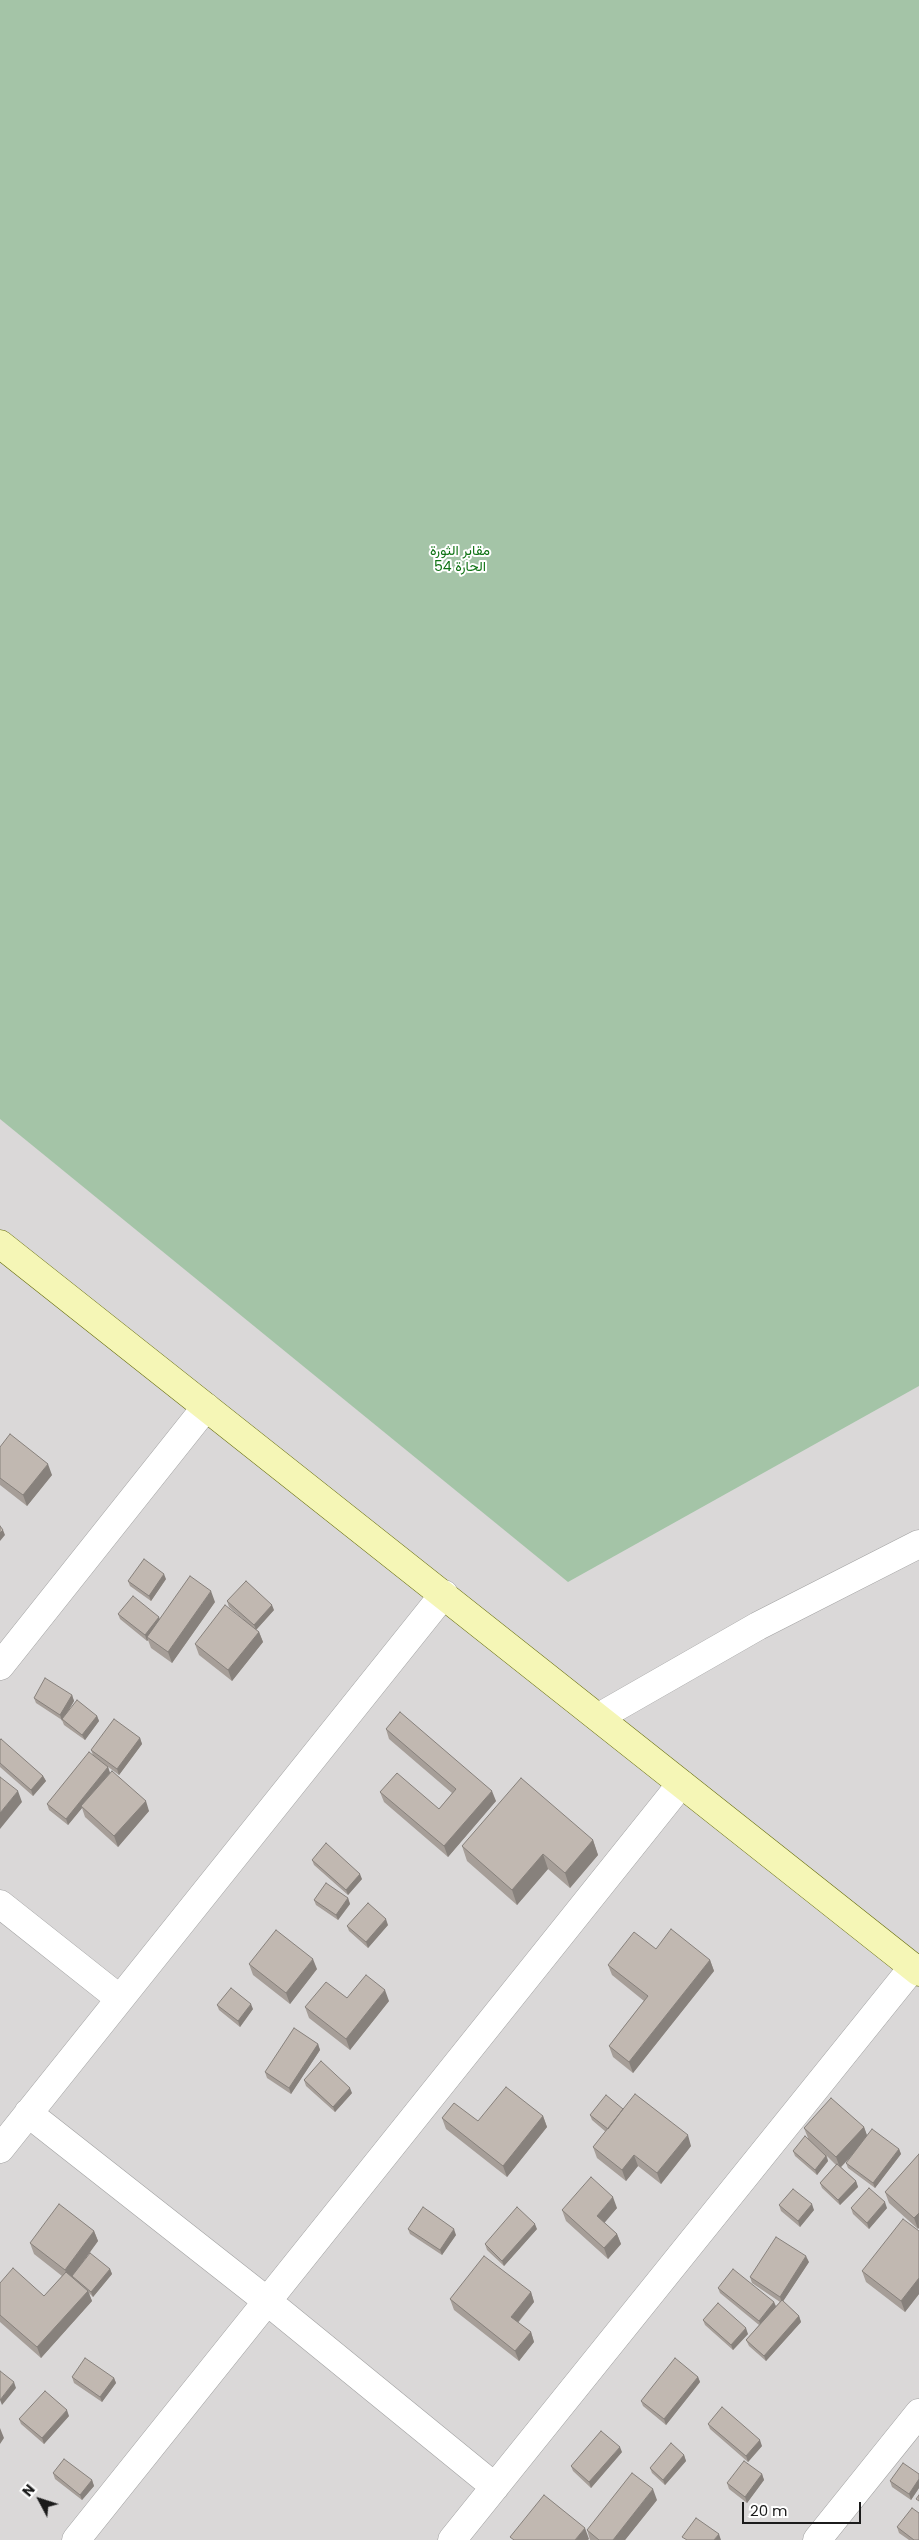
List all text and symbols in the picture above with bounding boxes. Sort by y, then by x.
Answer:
park label: مقابر الثورة الحارة 54 [430,543,490,576]
north arrow [15,2475,65,2525]
text: N [17,2480,40,2501]
scale bar [744,2492,863,2524]
text: 20 m [750,2500,788,2521]

